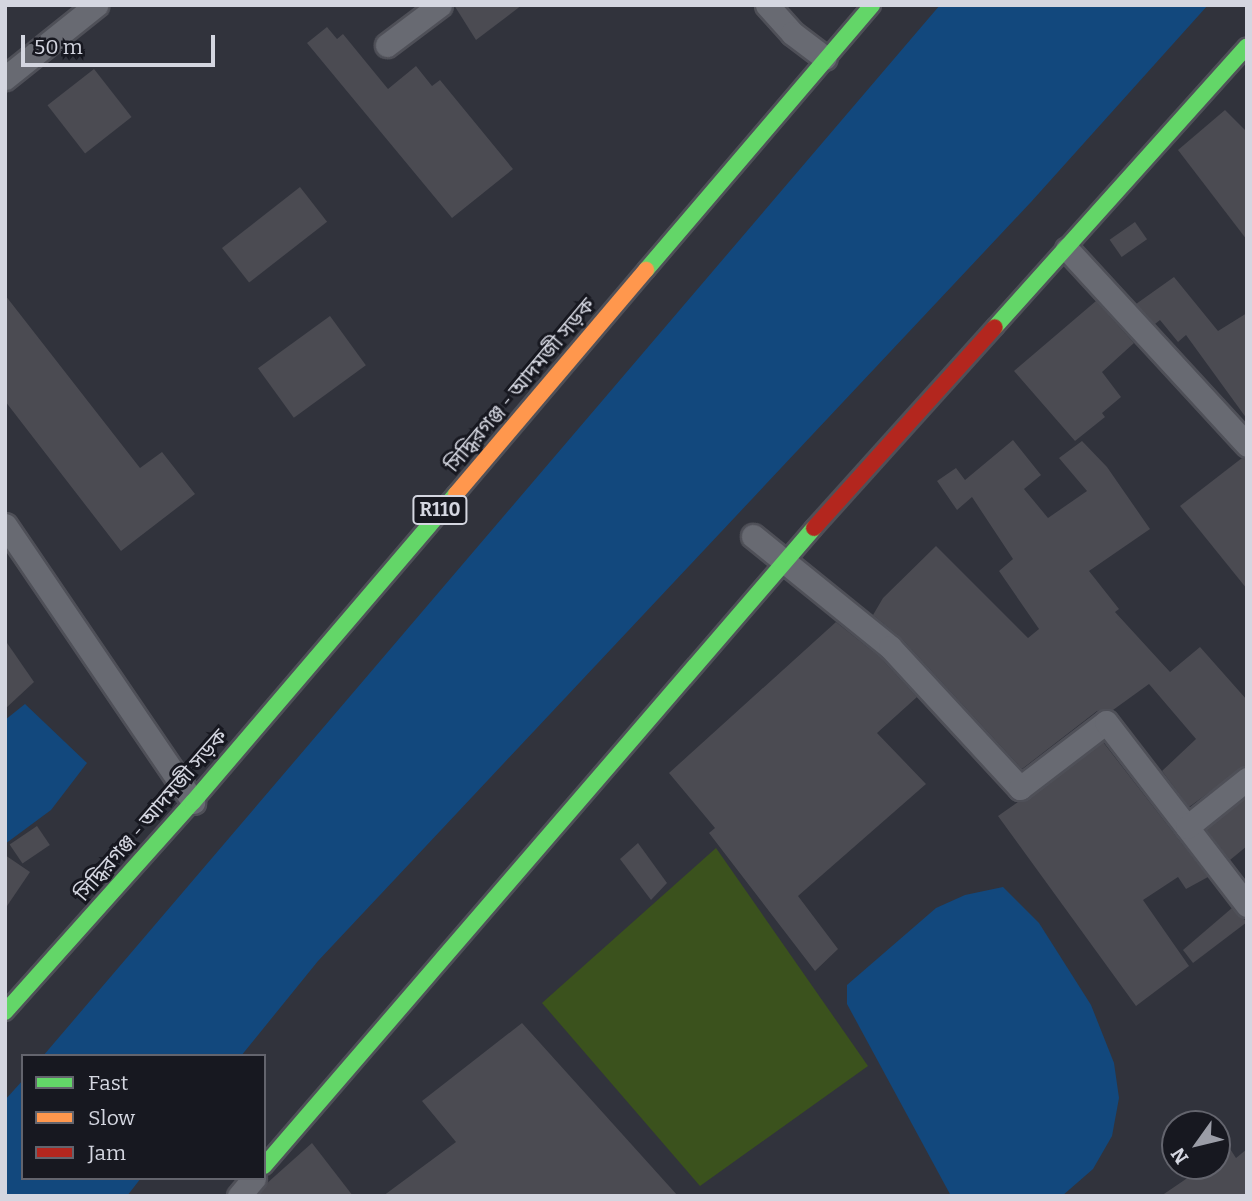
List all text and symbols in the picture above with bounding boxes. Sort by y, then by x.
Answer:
scale bar [24,21,219,65]
text: 50 m [34,34,83,60]
street label: সিদ্ধিরগঞ্জ - আদমজী সড়ক [440,293,600,477]
road number: R110 [412,495,468,526]
street label: সিদ্ধিরগঞ্জ - আদমজী সড়ক [69,724,233,906]
legend [21,1054,266,1180]
text: Fast [88,1070,128,1096]
text: Slow [88,1105,135,1131]
north arrow [1161,1110,1231,1180]
text: Jam [88,1140,126,1166]
text: N [1166,1143,1193,1168]

